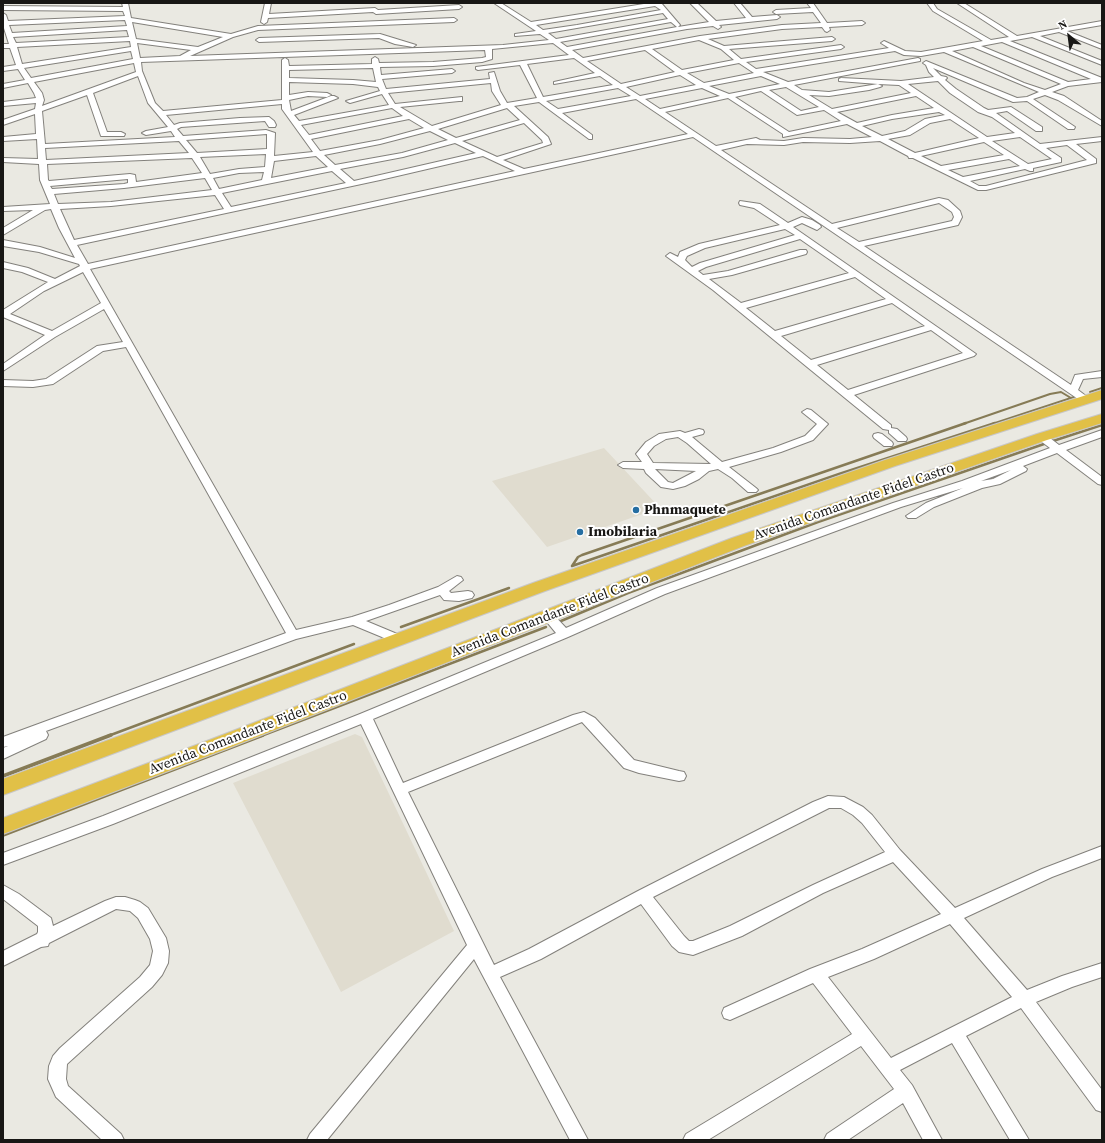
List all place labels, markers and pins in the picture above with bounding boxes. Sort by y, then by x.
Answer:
place label: Phnmaquete [644,502,726,518]
marker: Phnmaquete [631,505,641,515]
place label: Imobilaria [588,524,657,540]
marker: Imobilaria [575,527,585,537]

